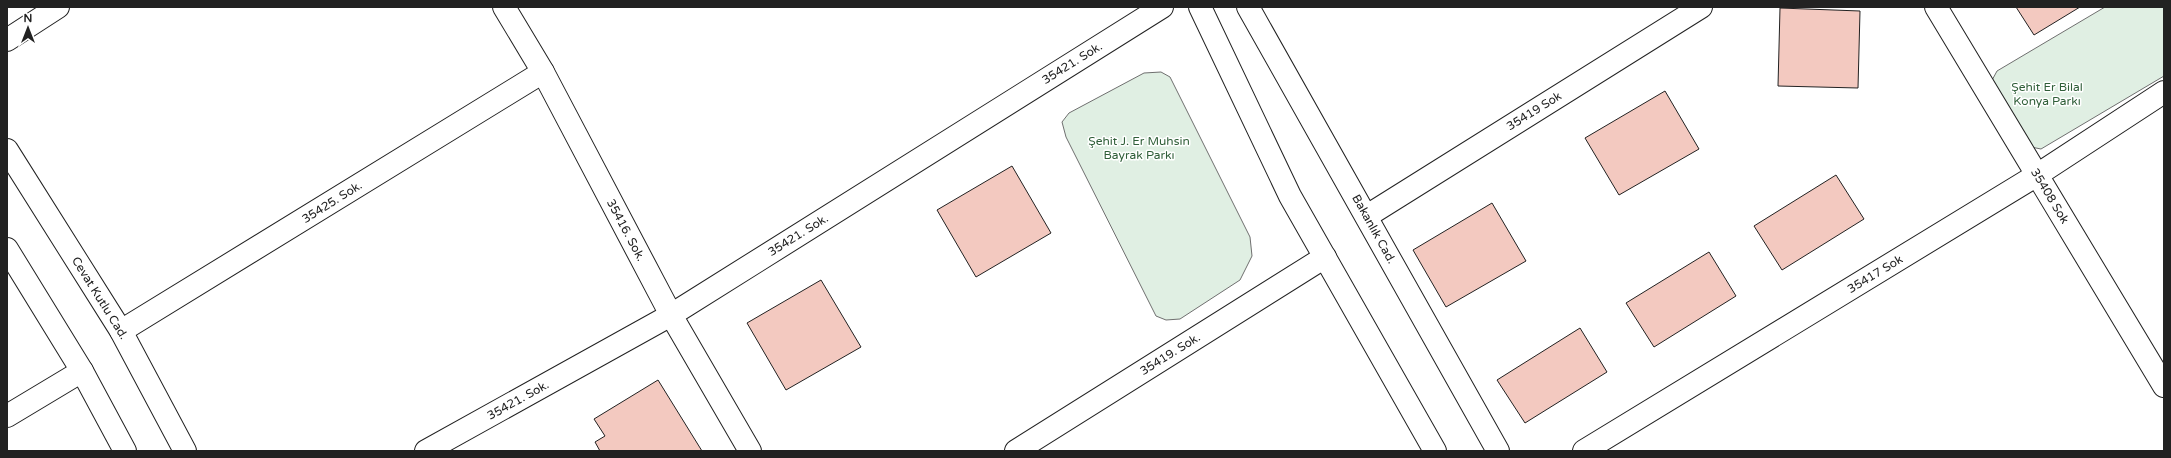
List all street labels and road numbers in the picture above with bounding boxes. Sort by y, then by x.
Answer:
street label: 35421. Sok. [1039,39,1105,87]
street label: 35419 Sok [1504,88,1564,133]
street label: 35408 Sok [2028,166,2072,227]
street label: 35425. Sok. [299,178,365,226]
street label: Bakanlık Cad. [1349,192,1399,266]
street label: 35416. Sok. [604,197,648,263]
street label: 35421. Sok. [765,211,831,259]
street label: 35417 Sok [1845,252,1906,296]
street label: Cevat Kutlu Cad. [69,254,131,342]
street label: 35419. Sok. [1137,330,1203,378]
street label: 35421. Sok. [485,377,551,423]

